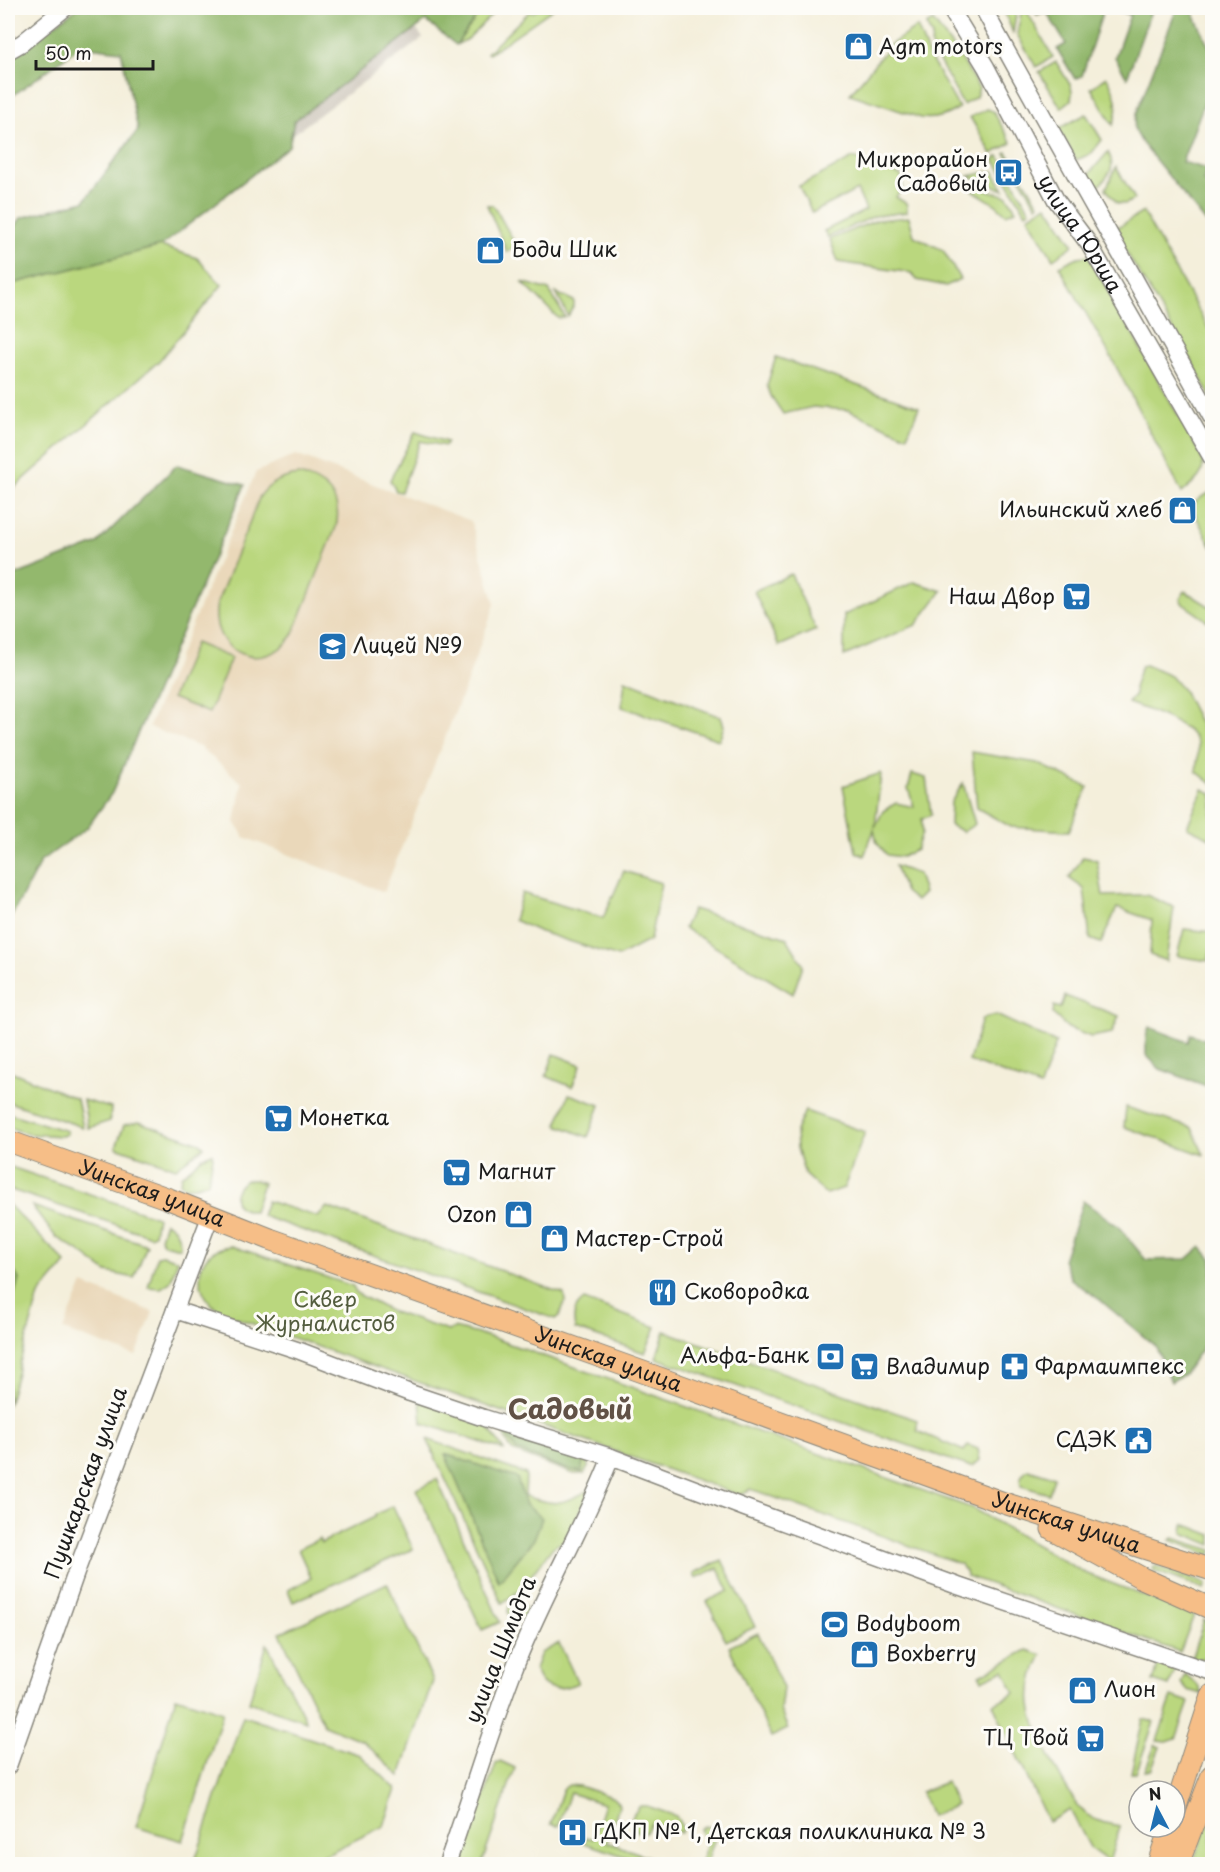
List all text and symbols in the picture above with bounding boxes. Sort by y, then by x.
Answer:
place label: Agm motors [879,29,1003,61]
shop icon: Agm motors [842,31,874,63]
scale bar [36,33,153,71]
text: 50 m [45,39,92,66]
place label: Микрорайон Садовый [857,142,988,198]
bus stop icon: Микрорайон Садовый [993,156,1025,188]
street label: улица Юрша [1031,168,1132,299]
place label: Боди Шик [512,232,617,264]
shop icon: Боди Шик [475,234,507,266]
place label: Ильинский хлеб [1000,492,1162,524]
shop icon: Ильинский хлеб [1167,494,1199,526]
place label: Наш Двор [949,579,1055,611]
supermarket icon: Наш Двор [1060,581,1092,613]
place label: Лицей №9 [353,628,462,660]
school or university icon: Лицей №9 [316,630,348,662]
place label: Монетка [299,1100,390,1132]
supermarket icon: Монетка [262,1102,294,1134]
street label: Уинская улица [75,1150,231,1234]
place label: Магнит [478,1154,555,1186]
supermarket icon: Магнит [441,1156,473,1188]
place label: Ozon [447,1197,497,1229]
shop icon: Ozon [502,1199,534,1231]
place label: Мастер-Строй [575,1221,724,1253]
shop icon: Мастер-Строй [538,1223,570,1255]
place label: Сковородка [684,1274,809,1306]
restaurant icon: Сковородка [647,1276,679,1308]
park label: Сквер Журналистов [255,1282,395,1338]
street label: Уинская улица [531,1317,688,1399]
place label: Альфа-Банк [680,1338,810,1370]
bank icon: Альфа-Банк [814,1340,846,1372]
place label: Владимир [886,1349,990,1381]
place label: Фармаимпекс [1035,1349,1184,1381]
supermarket icon: Владимир [849,1351,881,1383]
pharmacy icon: Фармаимпекс [998,1351,1030,1383]
street label: Пушкарская улица [35,1381,134,1583]
district label: Садовый [508,1387,632,1428]
place label: СДЭК [1055,1422,1117,1454]
public building icon: СДЭК [1122,1424,1154,1456]
street label: Уинская улица [988,1482,1146,1560]
street label: улица Шмидта [455,1571,543,1727]
place label: Bodyboom [856,1606,961,1638]
sports icon: Bodyboom [819,1608,851,1640]
place label: Boxberry [886,1636,977,1668]
shop icon: Boxberry [849,1638,881,1670]
place label: Лион [1104,1672,1156,1704]
shop icon: Лион [1067,1674,1099,1706]
place label: ТЦ Твой [983,1720,1069,1752]
supermarket icon: ТЦ Твой [1074,1722,1106,1754]
north arrow [1127,1779,1187,1839]
text: N [1147,1780,1163,1806]
place label: ГДКП № 1, Детская поликлиника № 3 [593,1814,986,1846]
hospital icon: ГДКП № 1, Детская поликлиника № 3 [556,1816,588,1848]

